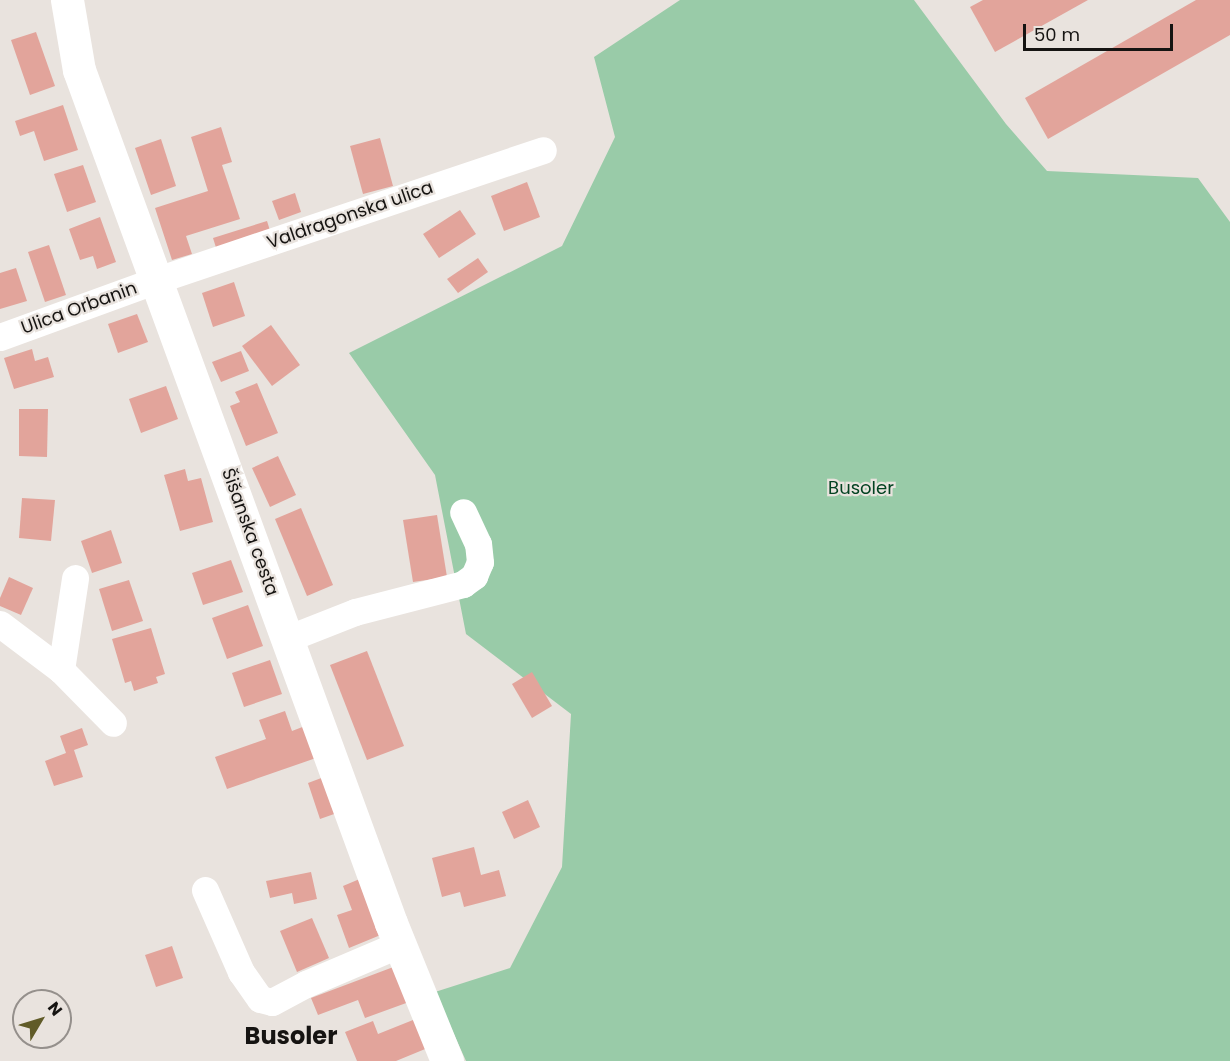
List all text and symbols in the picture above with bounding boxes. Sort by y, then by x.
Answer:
scale bar [1026,12,1176,50]
text: 50 m [1034,22,1080,47]
street label: Valdragonska ulica [264,176,436,254]
street label: Ulica Orbanin [18,277,140,339]
street label: Šišanska cesta [217,465,283,599]
park label: Busoler [828,477,894,499]
north arrow [12,989,72,1049]
text: N [42,997,68,1021]
district label: Busoler [245,1022,337,1050]

